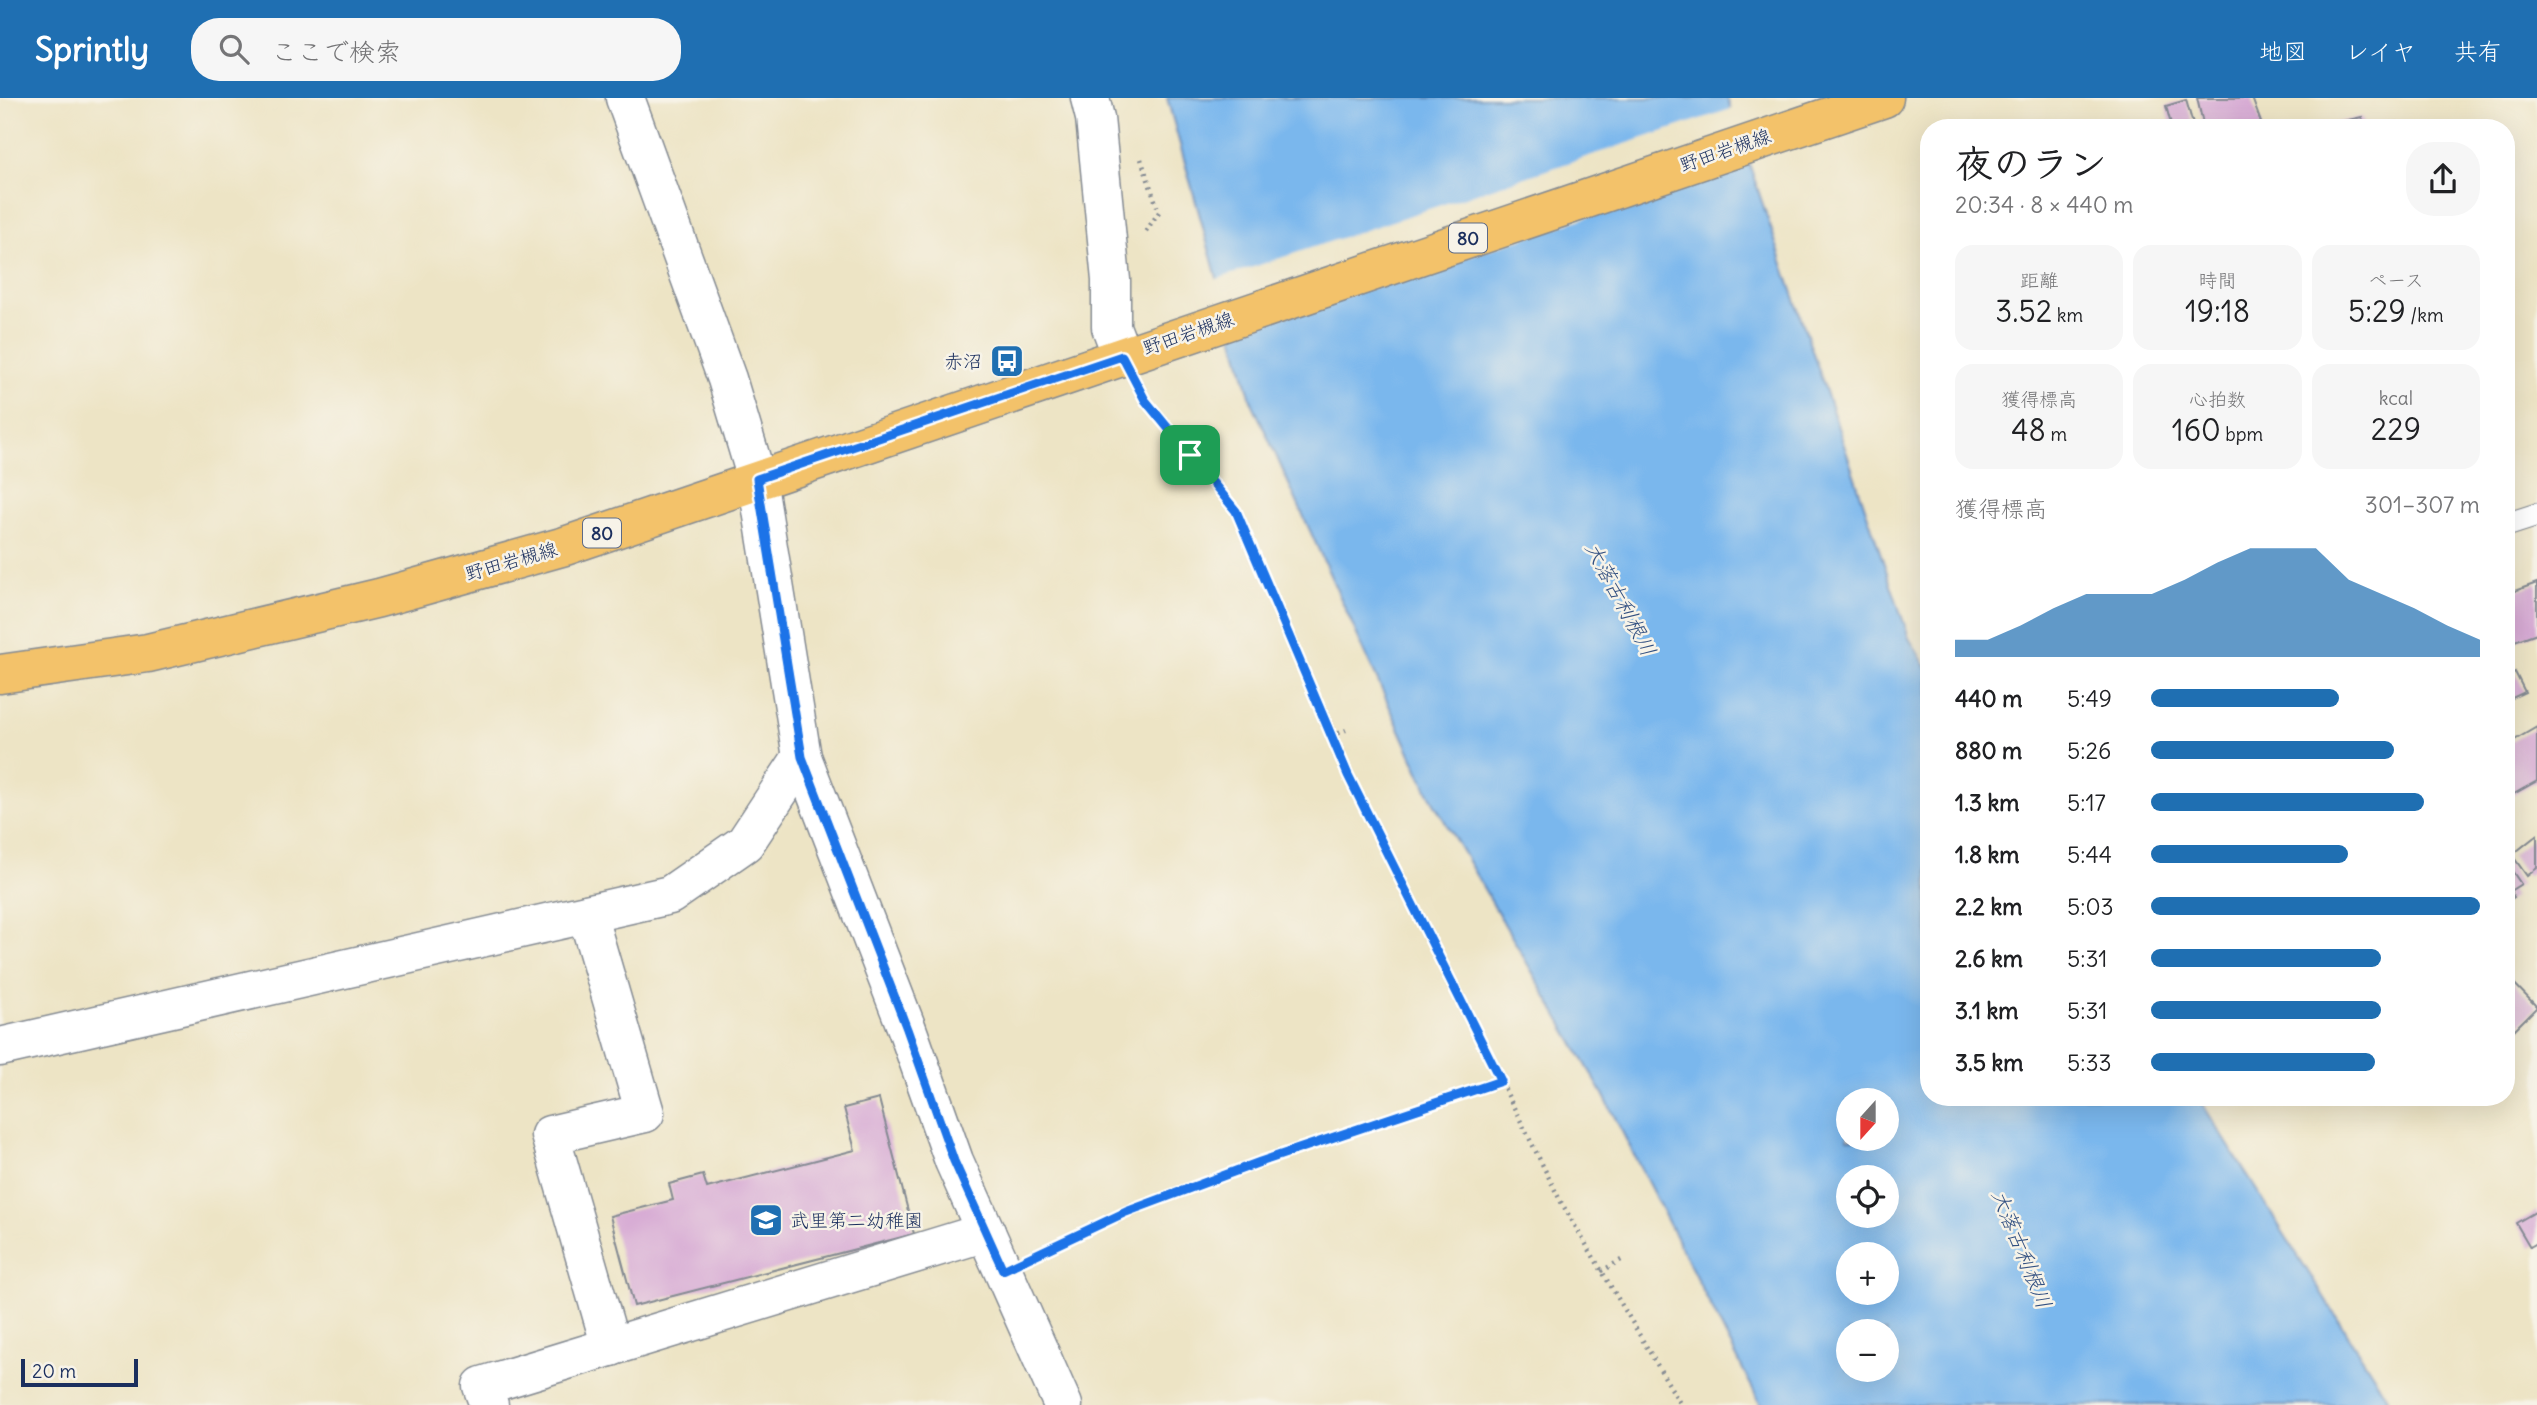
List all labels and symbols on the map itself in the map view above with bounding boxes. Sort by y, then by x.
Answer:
street label: 野田岩槻線 [1676,123,1774,177]
road number: 80 [1449,223,1487,252]
street label: 野田岩槻線 [1139,306,1237,360]
bus stop icon: 赤沼 [988,342,1026,380]
place label: 赤沼 [944,349,982,373]
pin [1160,425,1220,485]
road number: 80 [583,519,621,548]
street label: 野田岩槻線 [462,536,560,586]
water label: 大落古利根川 [1580,537,1662,661]
north arrow [1836,1088,1899,1152]
water label: 大落古利根川 [1986,1186,2058,1312]
school or university icon: 武里第二幼稚園 [747,1201,785,1239]
place label: 武里第二幼稚園 [790,1208,923,1232]
scale bar [21,1356,138,1388]

